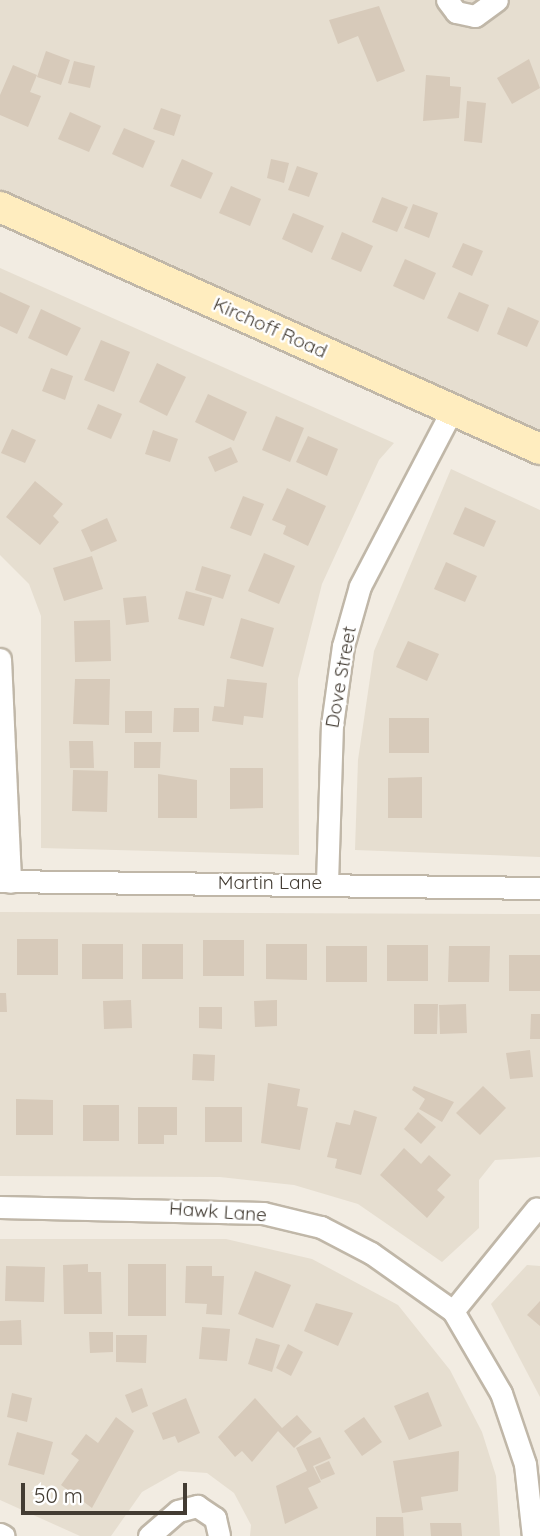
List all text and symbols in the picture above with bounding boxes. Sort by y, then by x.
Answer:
street label: Kirchoff Road [210,293,330,363]
street label: Dove Street [321,624,361,730]
street label: Martin Lane [218,872,322,894]
street label: Hawk Lane [168,1197,268,1227]
scale bar [24,1470,191,1514]
text: 50 m [34,1482,83,1508]

